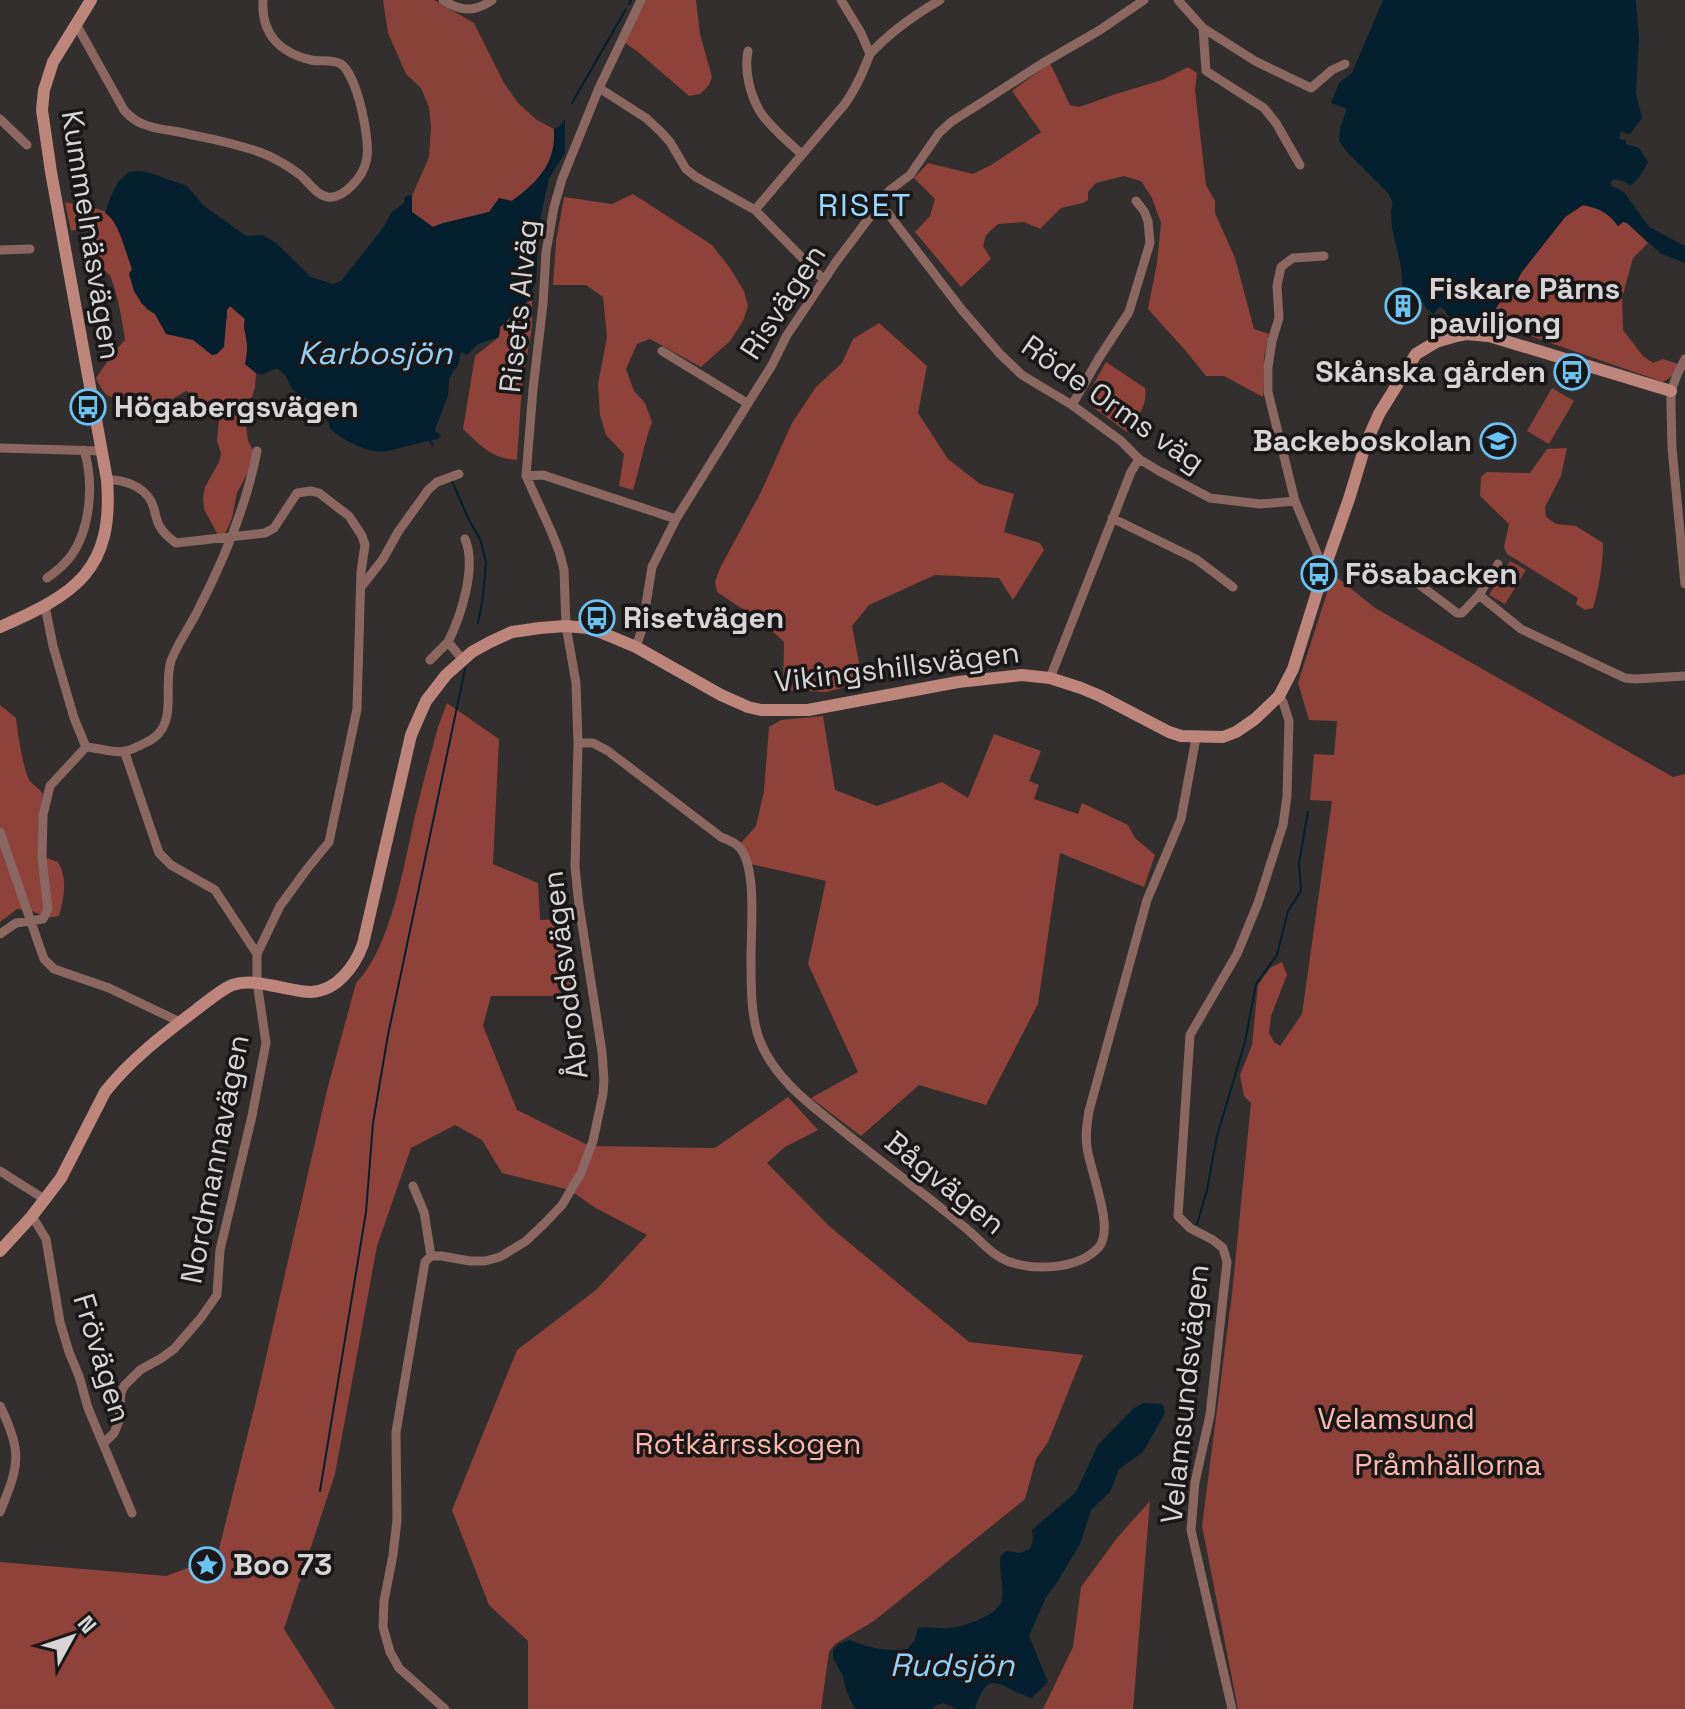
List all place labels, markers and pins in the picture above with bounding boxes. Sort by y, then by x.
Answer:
place label: Fiskare Pärns paviljong [1429,269,1620,342]
building icon: Fiskare Pärns paviljong [1384,287,1422,325]
place label: Skånska gården [1315,352,1546,391]
bus stop icon: Skånska gården [1553,353,1591,391]
place label: Högabergsvägen [114,387,359,426]
bus stop icon: Högabergsvägen [69,388,107,426]
place label: Backeboskolan [1253,421,1472,460]
school or university icon: Backeboskolan [1479,422,1517,460]
place label: Fösabacken [1345,554,1518,593]
bus stop icon: Fösabacken [1300,555,1338,593]
place label: Risetvägen [623,598,784,637]
bus stop icon: Risetvägen [578,599,616,637]
place label: Boo 73 [233,1545,332,1584]
place icon: Boo 73 [188,1546,226,1584]

